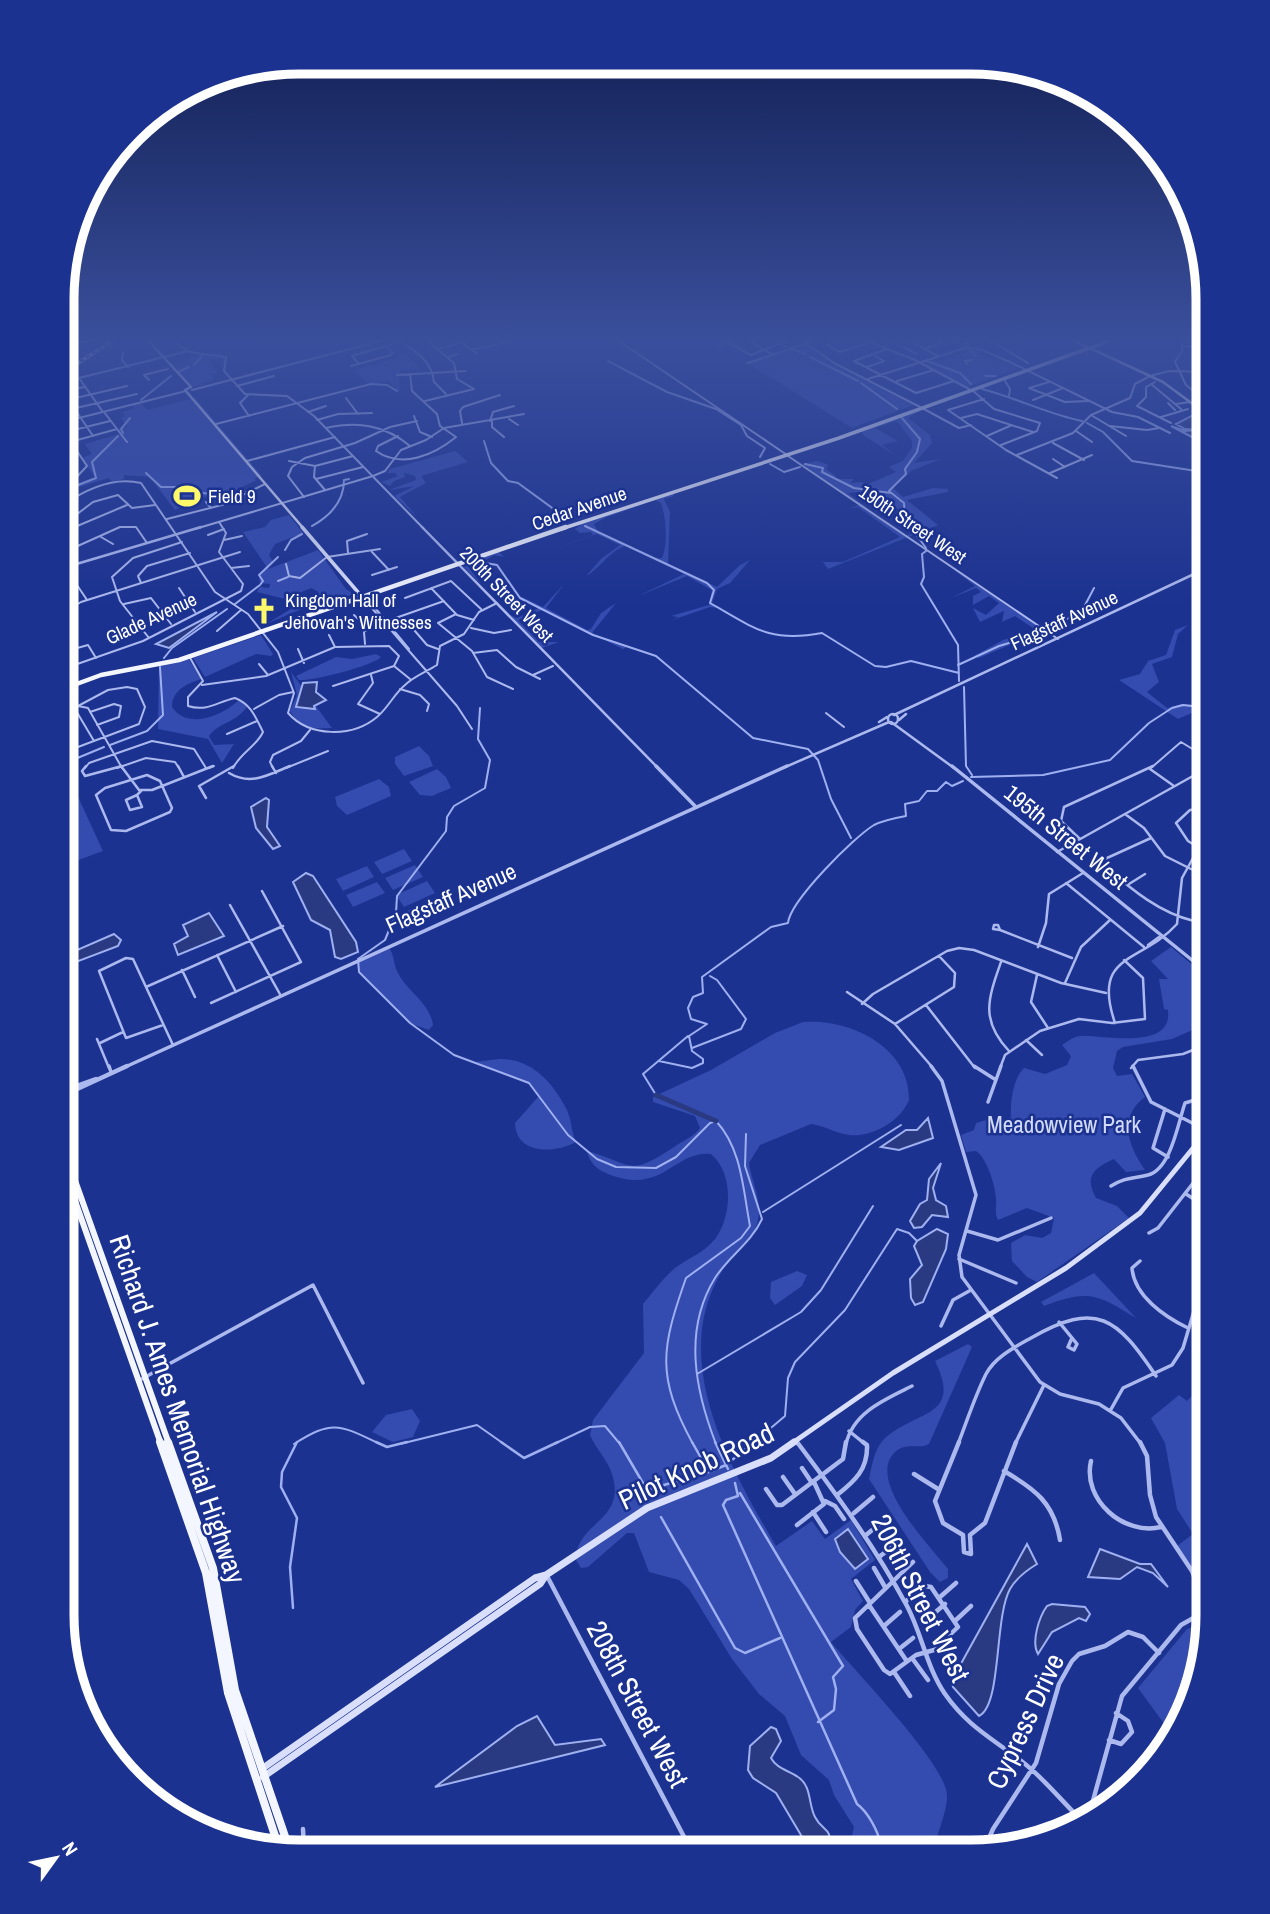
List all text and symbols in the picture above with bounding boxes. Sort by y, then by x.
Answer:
street label: 190th Street West [854,478,972,570]
street label: Cedar Avenue [528,480,630,536]
sports icon: Field 9 [172,481,202,511]
place label: Field 9 [208,483,256,509]
street label: 200th Street West [454,540,560,648]
street label: Flagstaff Avenue [1006,584,1122,656]
street label: Glade Avenue [101,586,201,650]
place label: Kingdom Hall of Jehovah's Witnesses [285,587,432,635]
church icon: Kingdom Hall of Jehovah's Witnesses [249,596,279,626]
street label: 195th Street West [998,777,1135,896]
street label: Flagstaff Avenue [381,855,521,940]
park label: Meadowview Park [987,1109,1142,1140]
street label: Richard J. Ames Memorial Highway [100,1230,256,1589]
street label: Pilot Knob Road [612,1413,780,1519]
street label: 206th Street West [862,1508,980,1688]
street label: 208th Street West [578,1614,698,1794]
street label: Cypress Drive [977,1647,1073,1795]
north arrow [21,1823,91,1893]
text: N [56,1837,84,1861]

